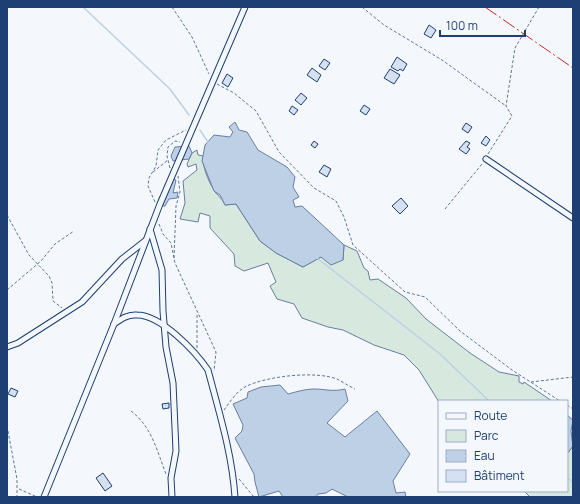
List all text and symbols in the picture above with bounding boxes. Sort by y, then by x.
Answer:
scale bar [440,12,525,38]
text: 100 m [446,17,478,34]
legend [438,400,568,492]
text: Route [474,407,507,424]
text: Parc [474,427,499,444]
text: Eau [474,447,495,464]
text: Bâtiment [474,467,525,484]

